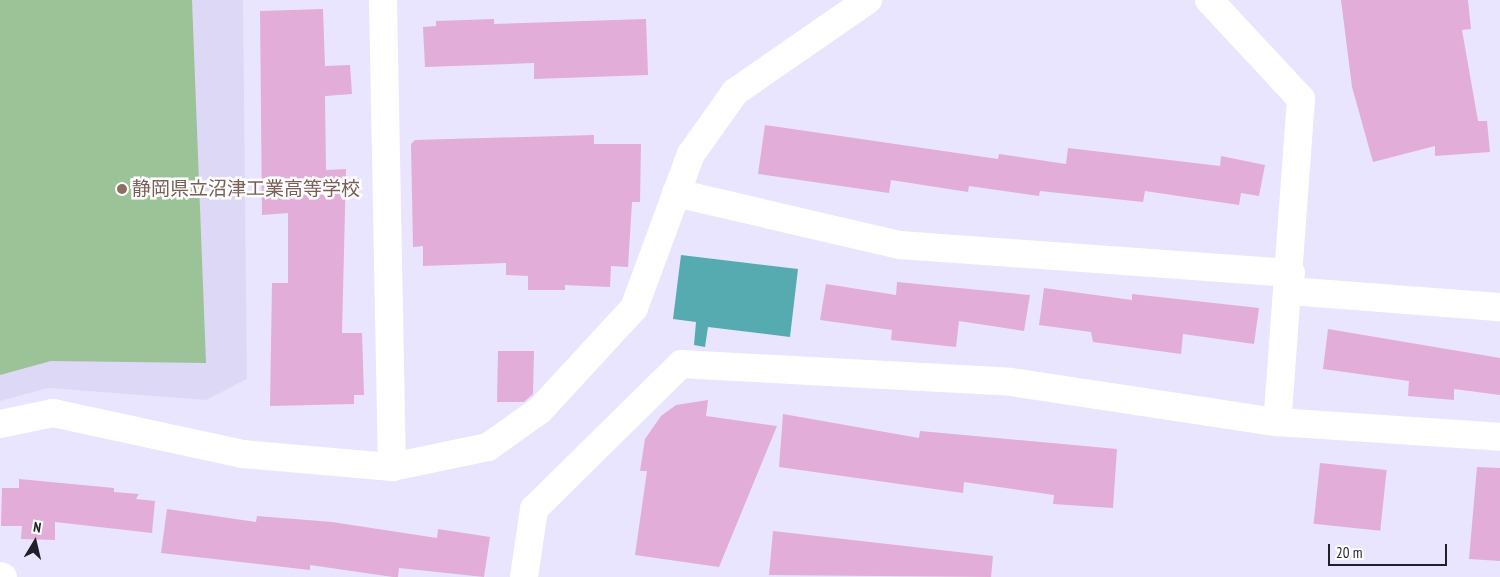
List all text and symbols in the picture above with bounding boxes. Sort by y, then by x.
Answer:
place label: 静岡県立沼津工業高等学校 [132,178,360,200]
marker: 静岡県立沼津工業高等学校 [116,183,128,195]
north arrow [10,517,60,567]
text: N [32,518,42,537]
scale bar [1330,534,1449,566]
text: 20 m [1336,543,1362,562]

